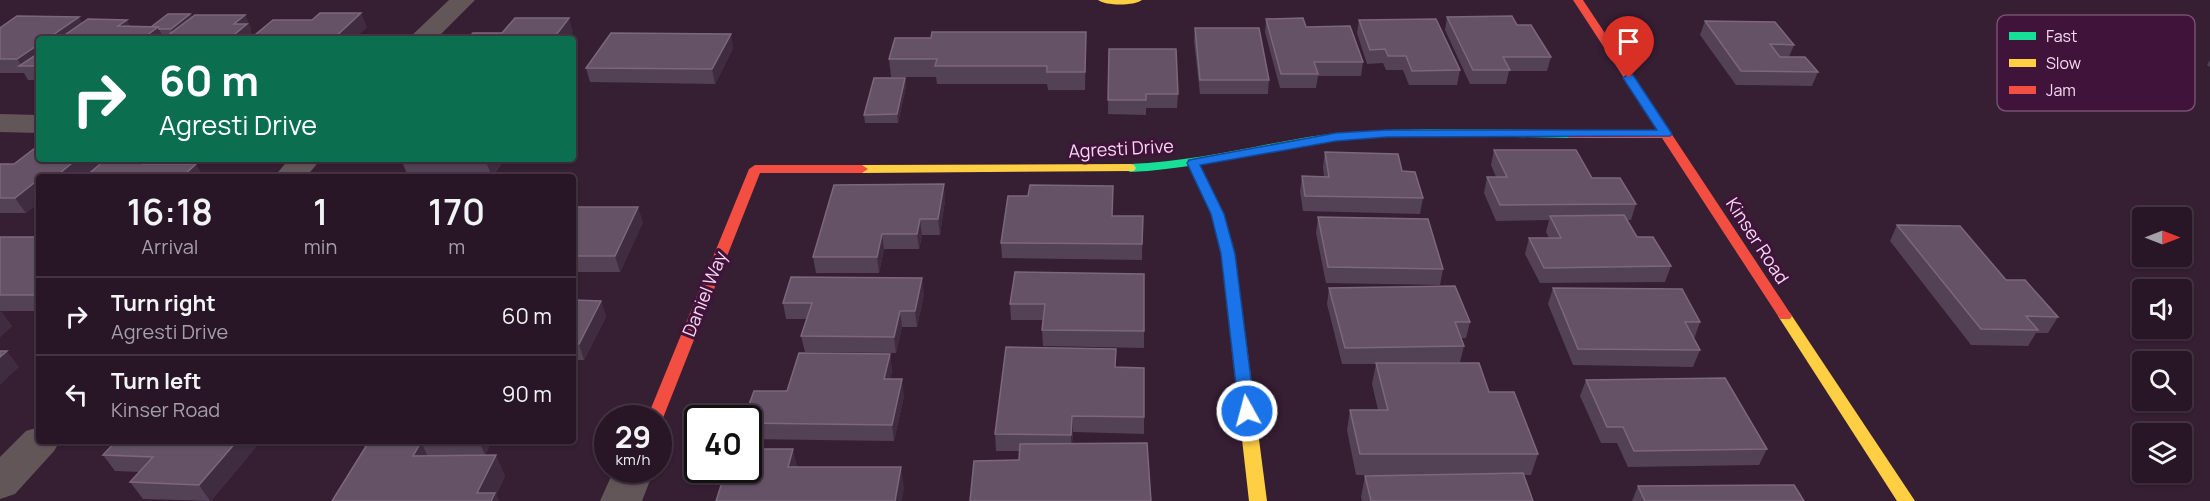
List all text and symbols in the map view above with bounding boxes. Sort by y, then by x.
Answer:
legend [1997,15,2195,111]
pin [1603,16,1654,78]
icon: arrive [1612,25,1645,58]
text: Fast [2046,25,2077,47]
text: 60 m [159,51,259,109]
text: Slow [2046,52,2081,74]
icon: right [60,60,138,138]
text: Jam [2046,79,2076,101]
text: Agresti Drive [159,106,317,143]
street label: Agresti Drive [1068,133,1174,163]
text: 16:18 [127,187,213,236]
text: 1 [313,187,328,236]
text: 170 [428,187,485,236]
street label: Kinser Road [1721,193,1795,288]
north arrow [2132,207,2192,267]
map controls [2132,207,2192,483]
text: Arrival [141,233,198,260]
text: min [304,233,337,260]
text: m [448,233,465,260]
street label: Daniel Way [676,247,732,340]
button: sound [2132,279,2192,339]
text: Turn right [111,288,216,318]
icon: right [60,300,93,333]
text: 60 m [502,301,552,331]
text: Agresti Drive [111,318,228,345]
button: search [2132,351,2192,411]
text: Turn left [111,366,201,396]
icon: left [60,378,93,411]
text: 90 m [502,379,552,409]
position arrow [1215,379,1279,443]
text: Kinser Road [111,396,220,423]
speed limit sign: 40 [684,405,762,483]
text: 29 [615,416,651,457]
button: layers [2132,423,2192,483]
text: km/h [616,449,650,470]

